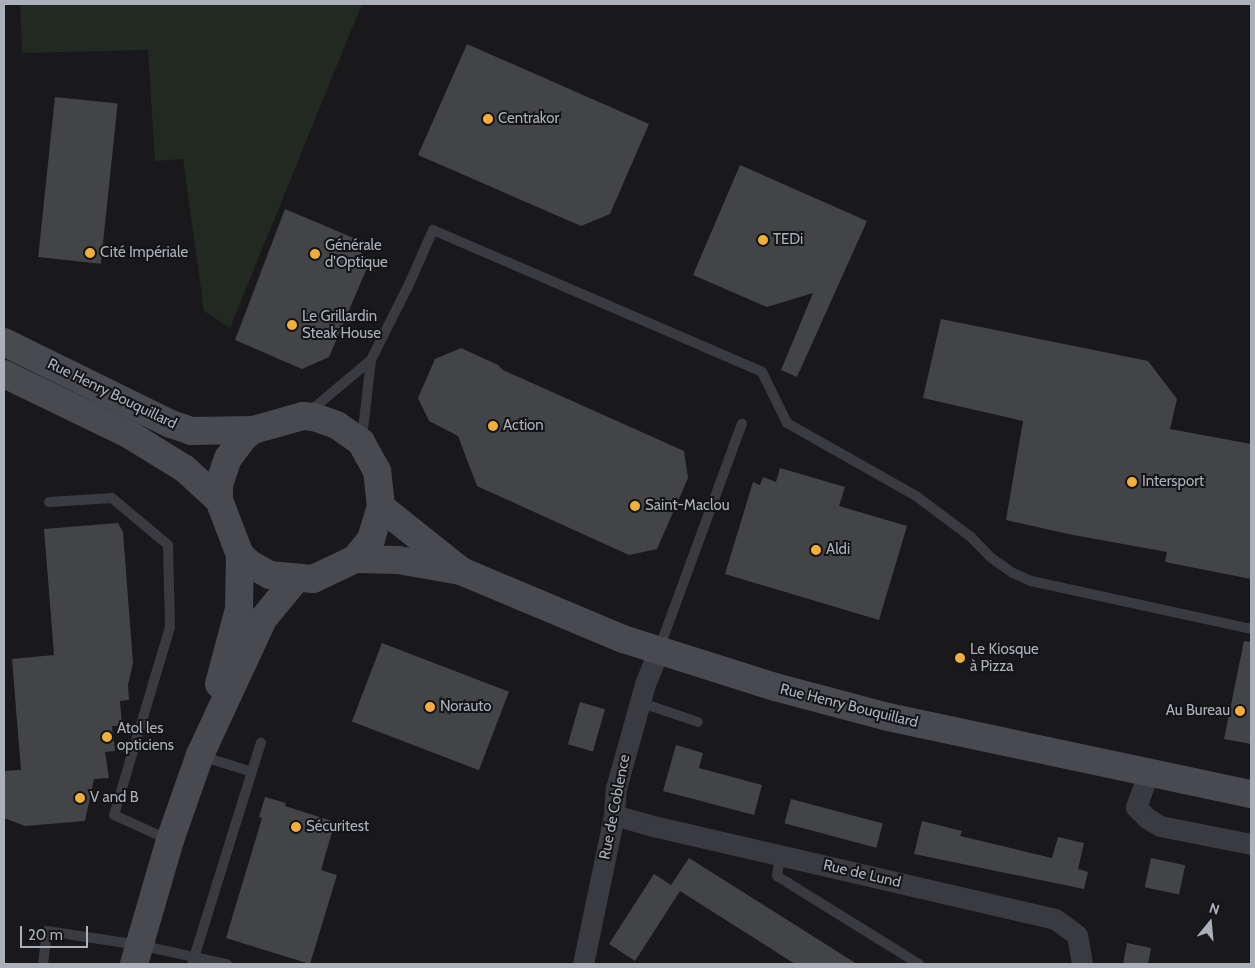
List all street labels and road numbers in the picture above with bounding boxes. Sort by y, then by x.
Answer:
street label: Rue Henry Bouquillard [44,355,180,433]
street label: Rue Henry Bouquillard [778,680,920,732]
street label: Rue de Coblence [596,753,634,861]
street label: Rue de Lund [821,856,903,892]

